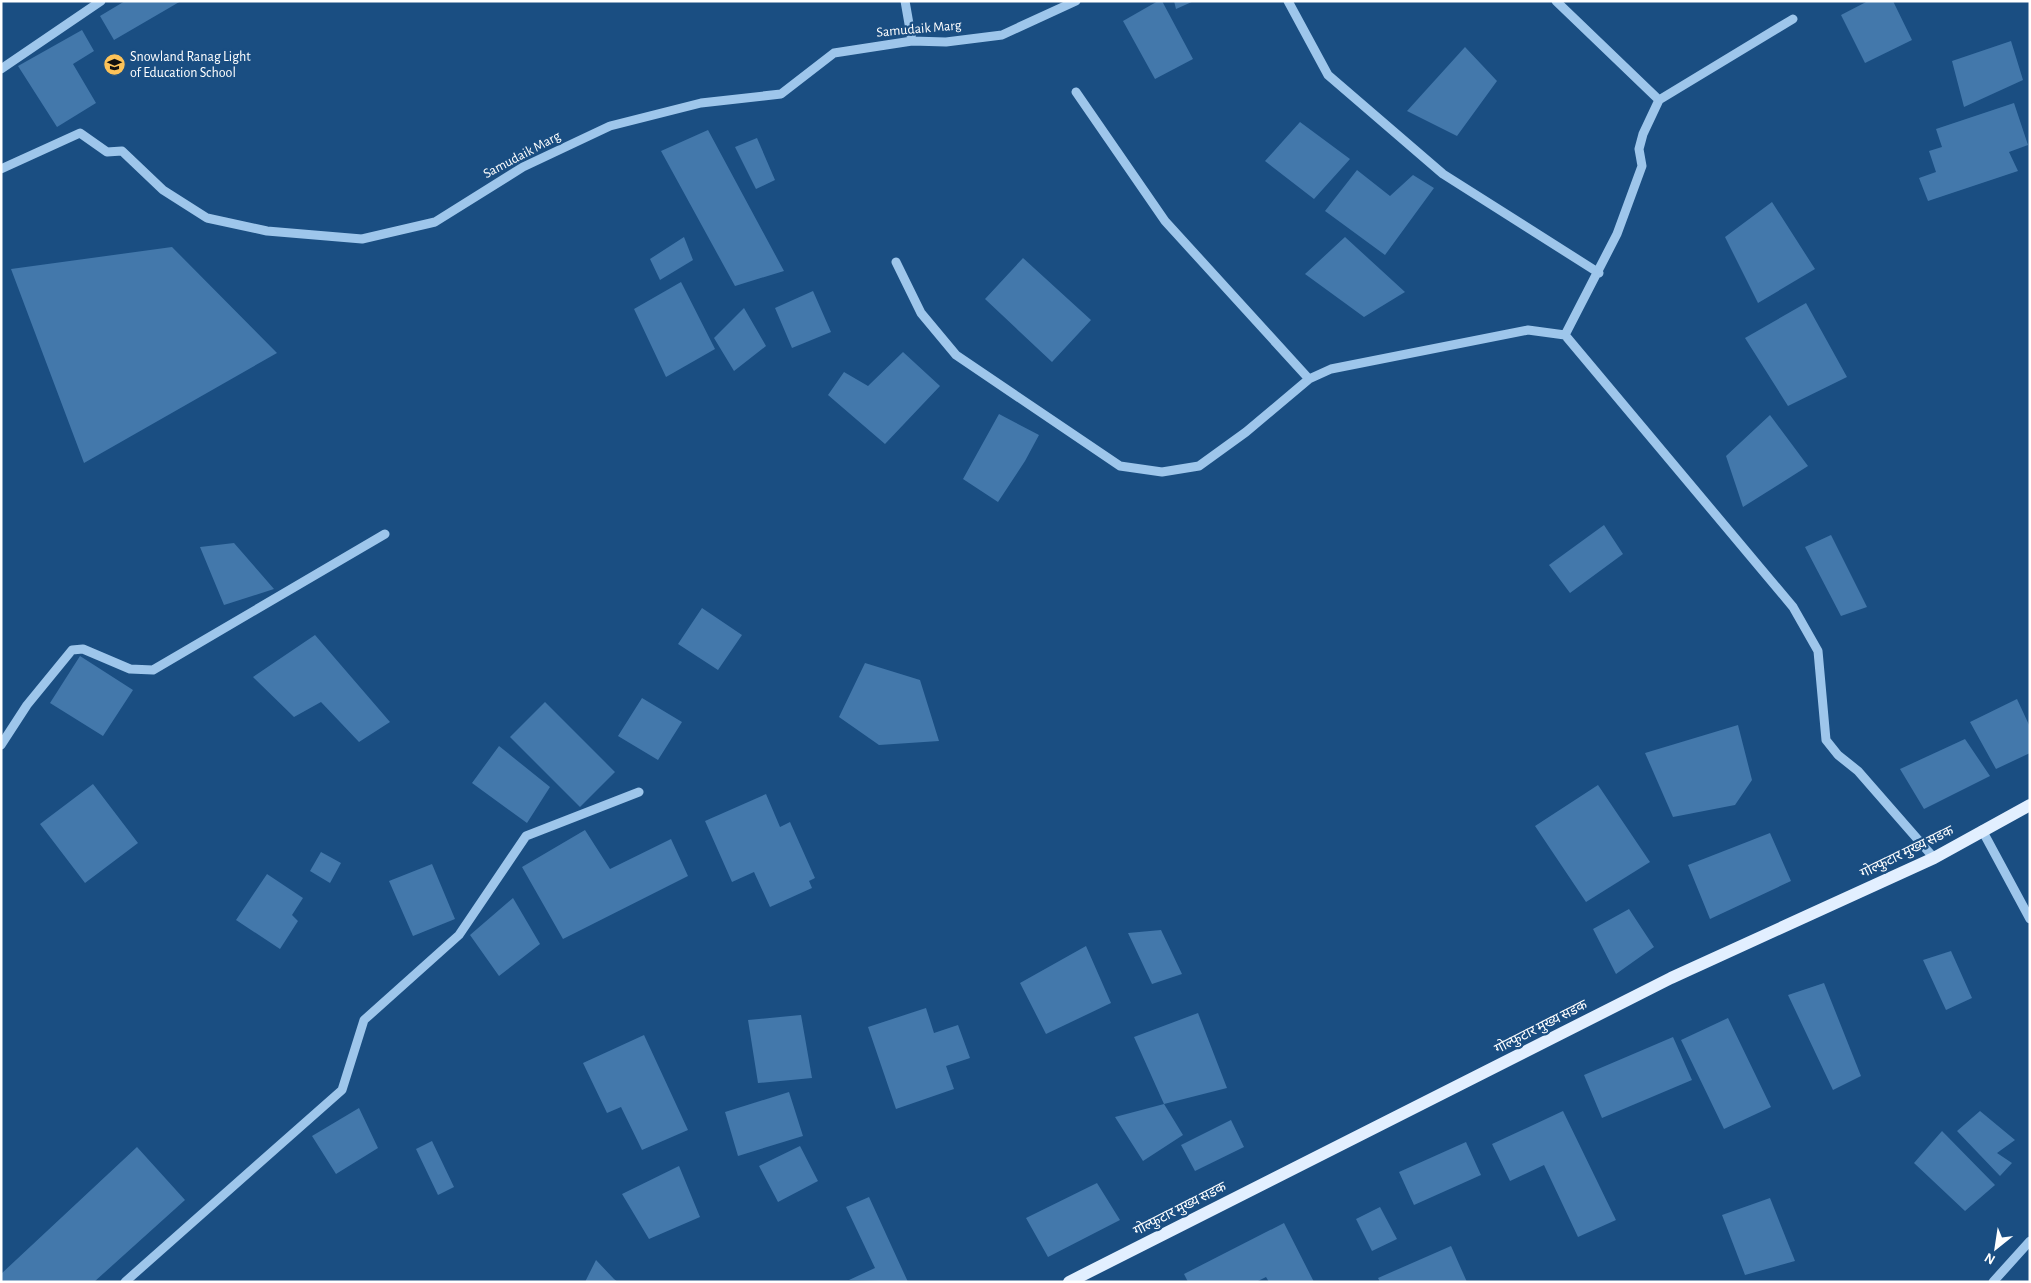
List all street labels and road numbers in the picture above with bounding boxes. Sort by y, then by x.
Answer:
street label: Samudaik Marg [876,18,962,40]
street label: Samudaik Marg [481,129,563,181]
street label: गोल्फुटार मुख्य सडक [1857,822,1957,882]
street label: गोल्फुटार मुख्य सडक [1492,996,1591,1058]
street label: गोल्फुटार मुख्य सडक [1131,1178,1230,1240]

